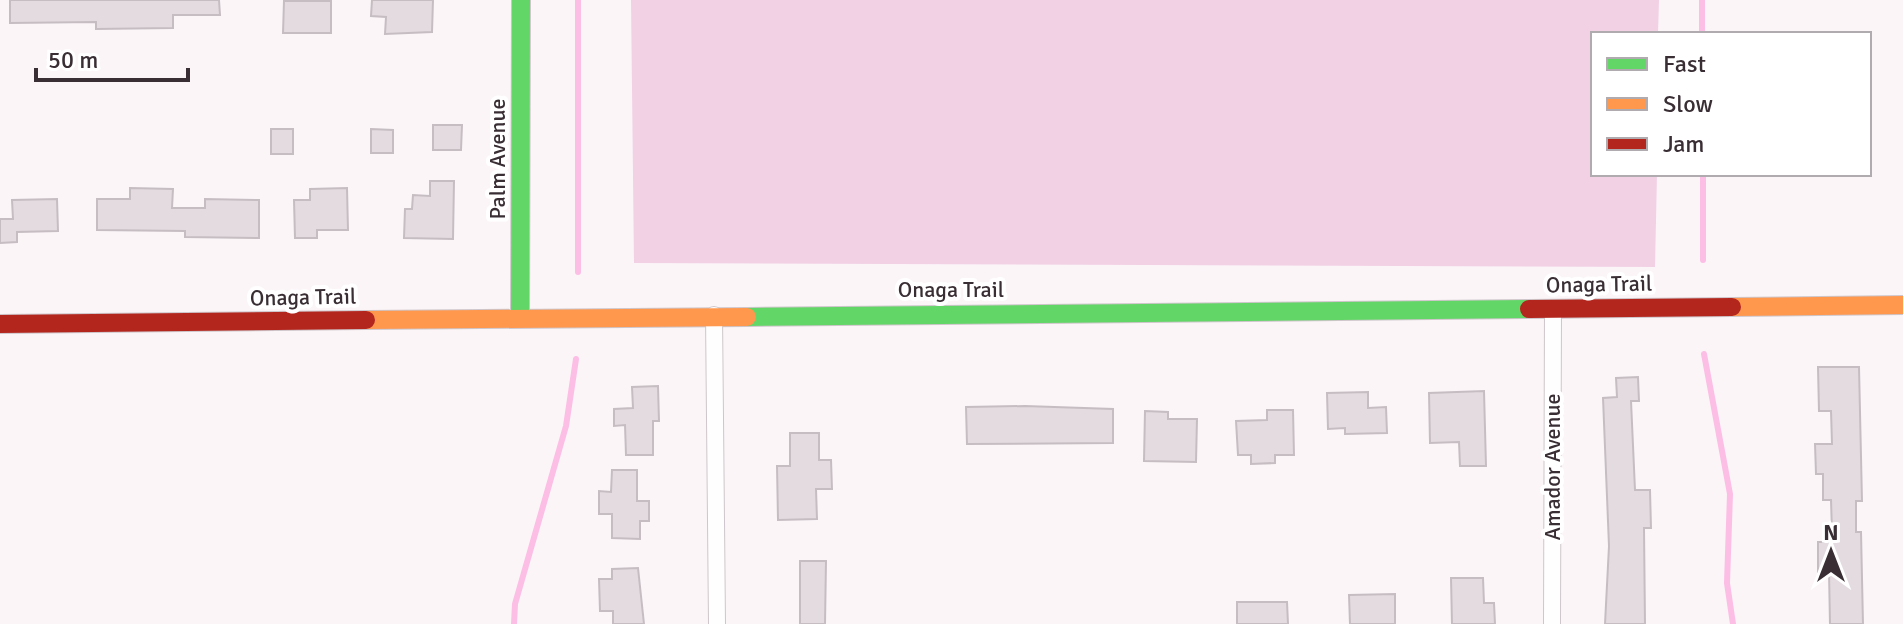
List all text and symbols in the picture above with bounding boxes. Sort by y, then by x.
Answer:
scale bar [36,32,188,82]
legend [1591,32,1871,176]
text: 50 m [48,45,98,75]
text: Fast [1663,49,1706,79]
text: Slow [1663,89,1713,119]
street label: Palm Avenue [484,99,511,219]
text: Jam [1663,129,1704,159]
street label: Onaga Trail [1546,270,1652,298]
street label: Onaga Trail [898,276,1004,303]
street label: Onaga Trail [250,283,356,311]
street label: Amador Avenue [1539,394,1566,540]
north arrow [1791,512,1871,592]
text: N [1823,519,1839,546]

